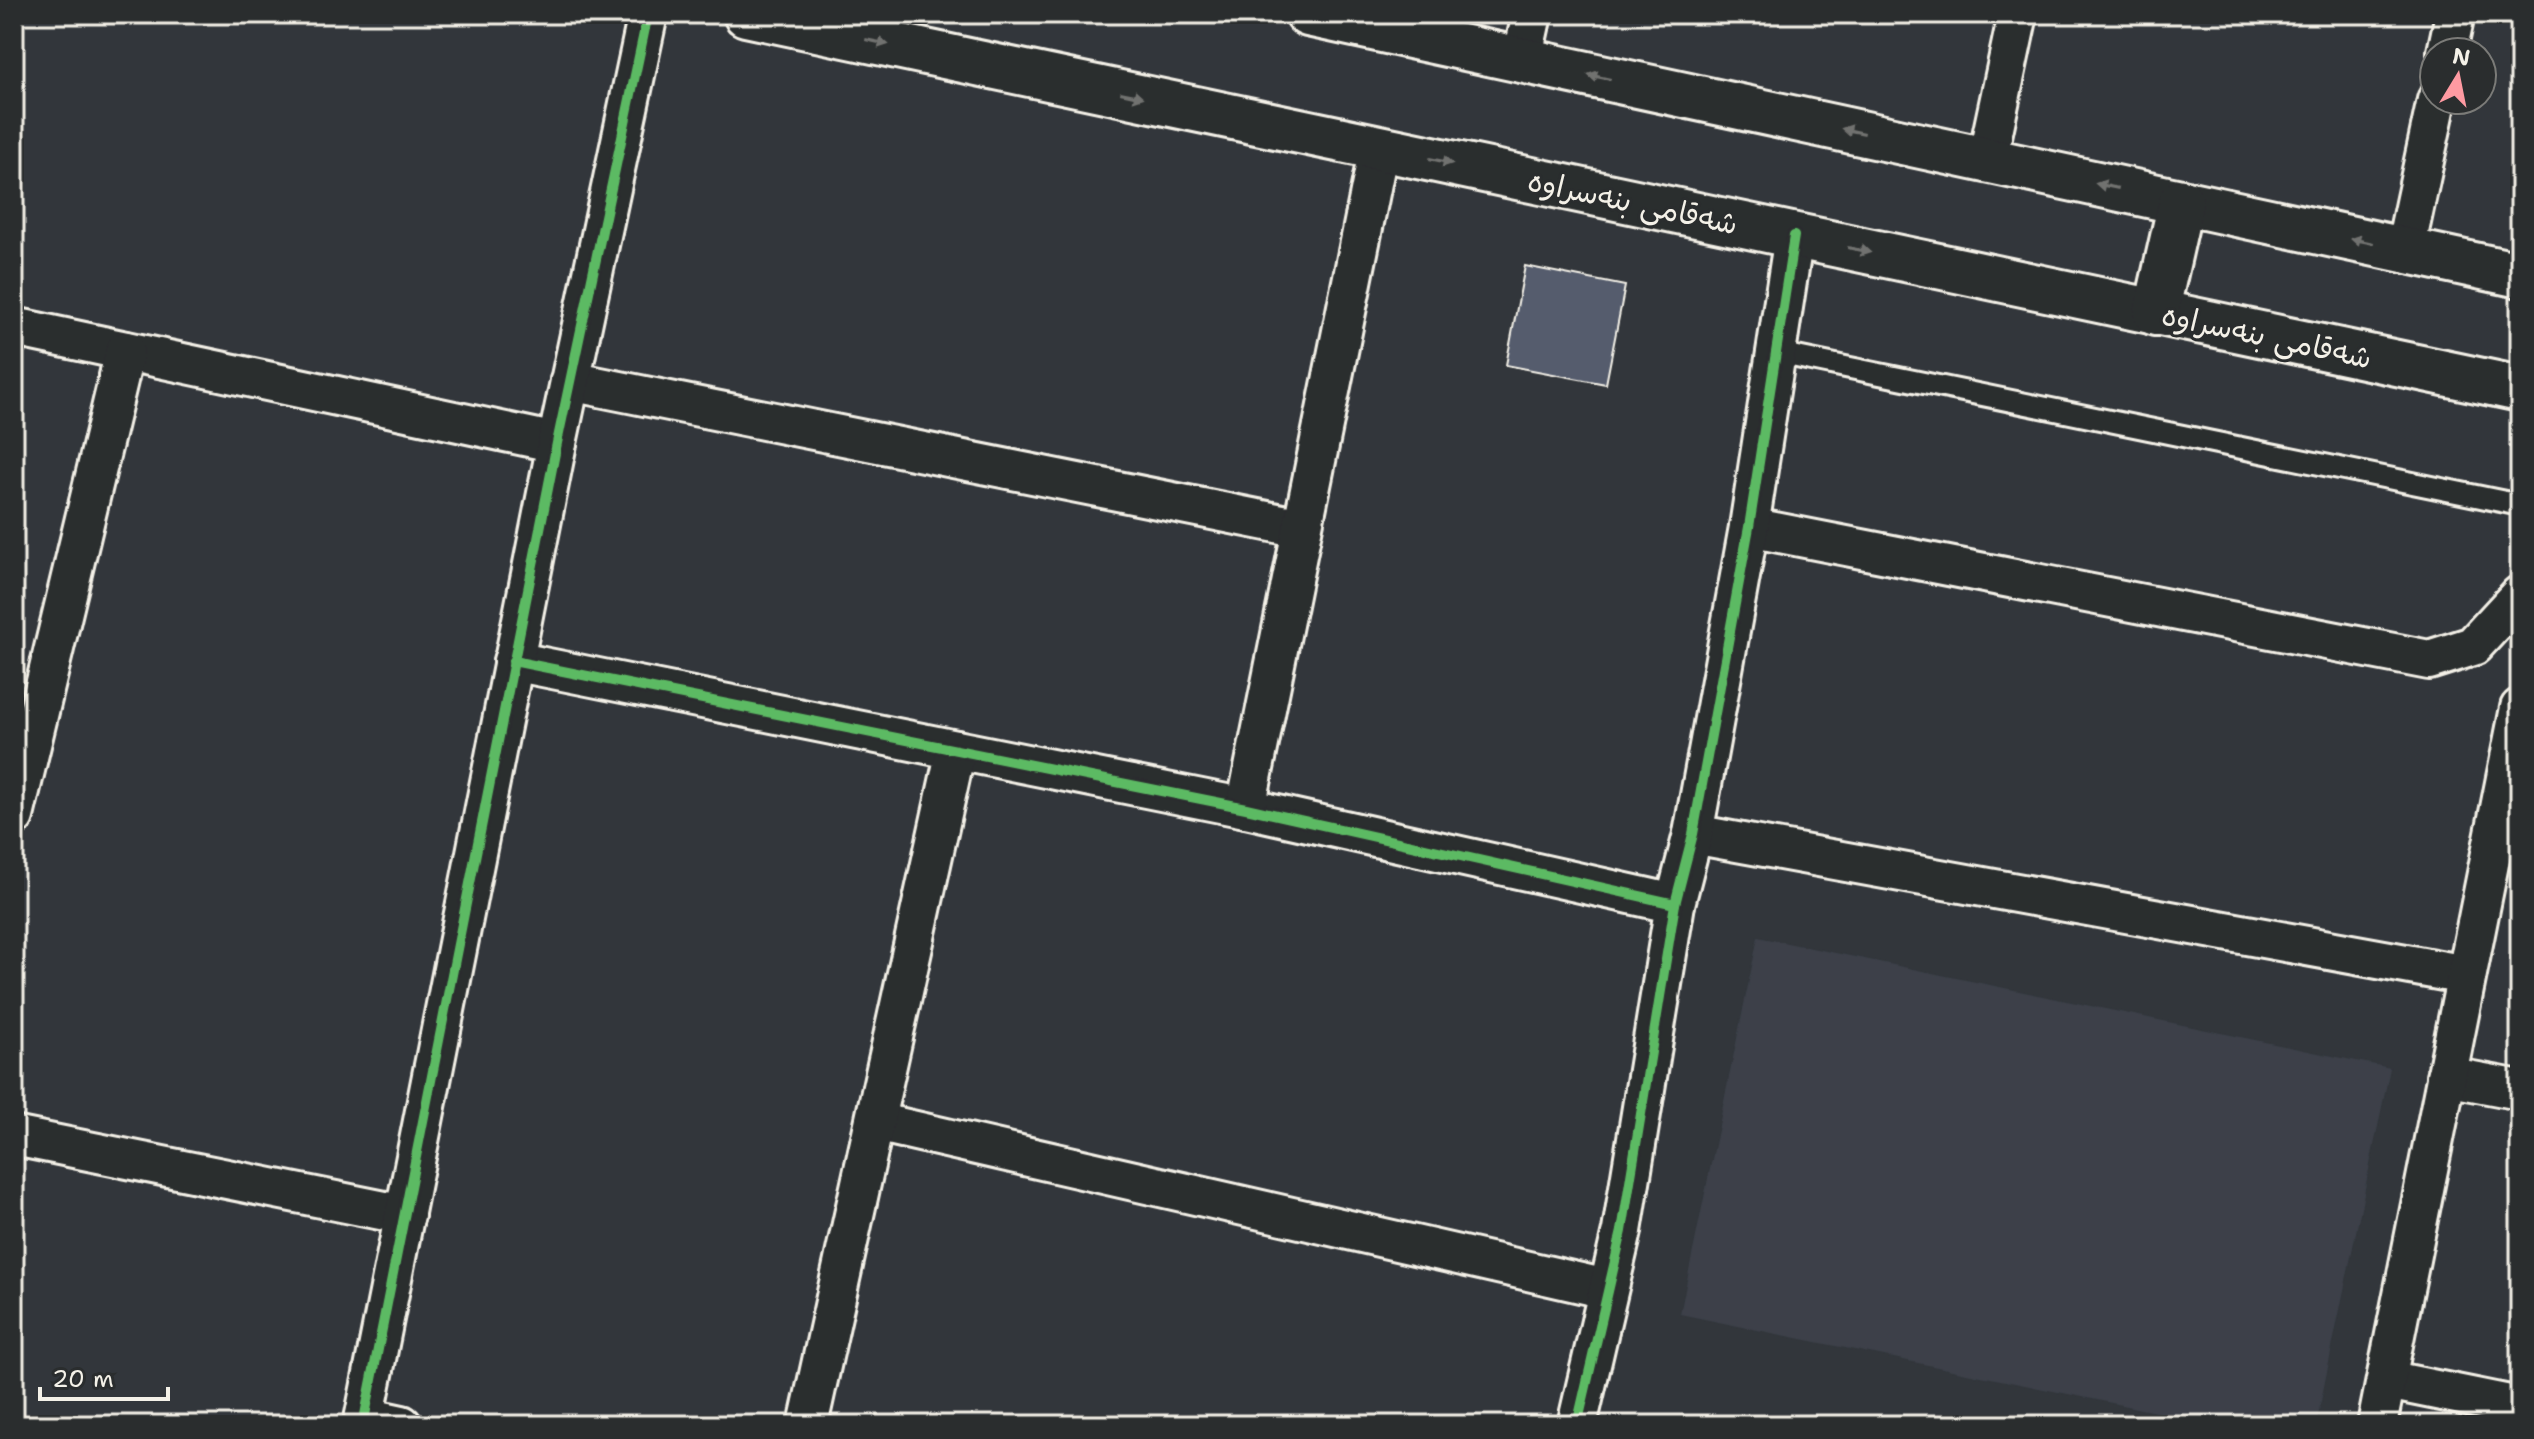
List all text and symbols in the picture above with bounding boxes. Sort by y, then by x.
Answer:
one-way arrow [865,36,890,48]
north arrow [2418,36,2498,116]
text: N [2450,41,2472,73]
one-way arrow [1586,70,1611,83]
one-way arrow [1119,89,1144,102]
one-way arrow [1841,124,1866,137]
one-way arrow [1428,155,1453,168]
street label: شەقامی بنەسراوە [1524,160,1742,244]
one-way arrow [2095,179,2120,192]
one-way arrow [2349,234,2374,246]
one-way arrow [1847,244,1872,257]
street label: شەقامی بنەسراوە [2158,294,2376,378]
scale bar [40,1351,168,1401]
text: 20 m [52,1363,114,1395]

